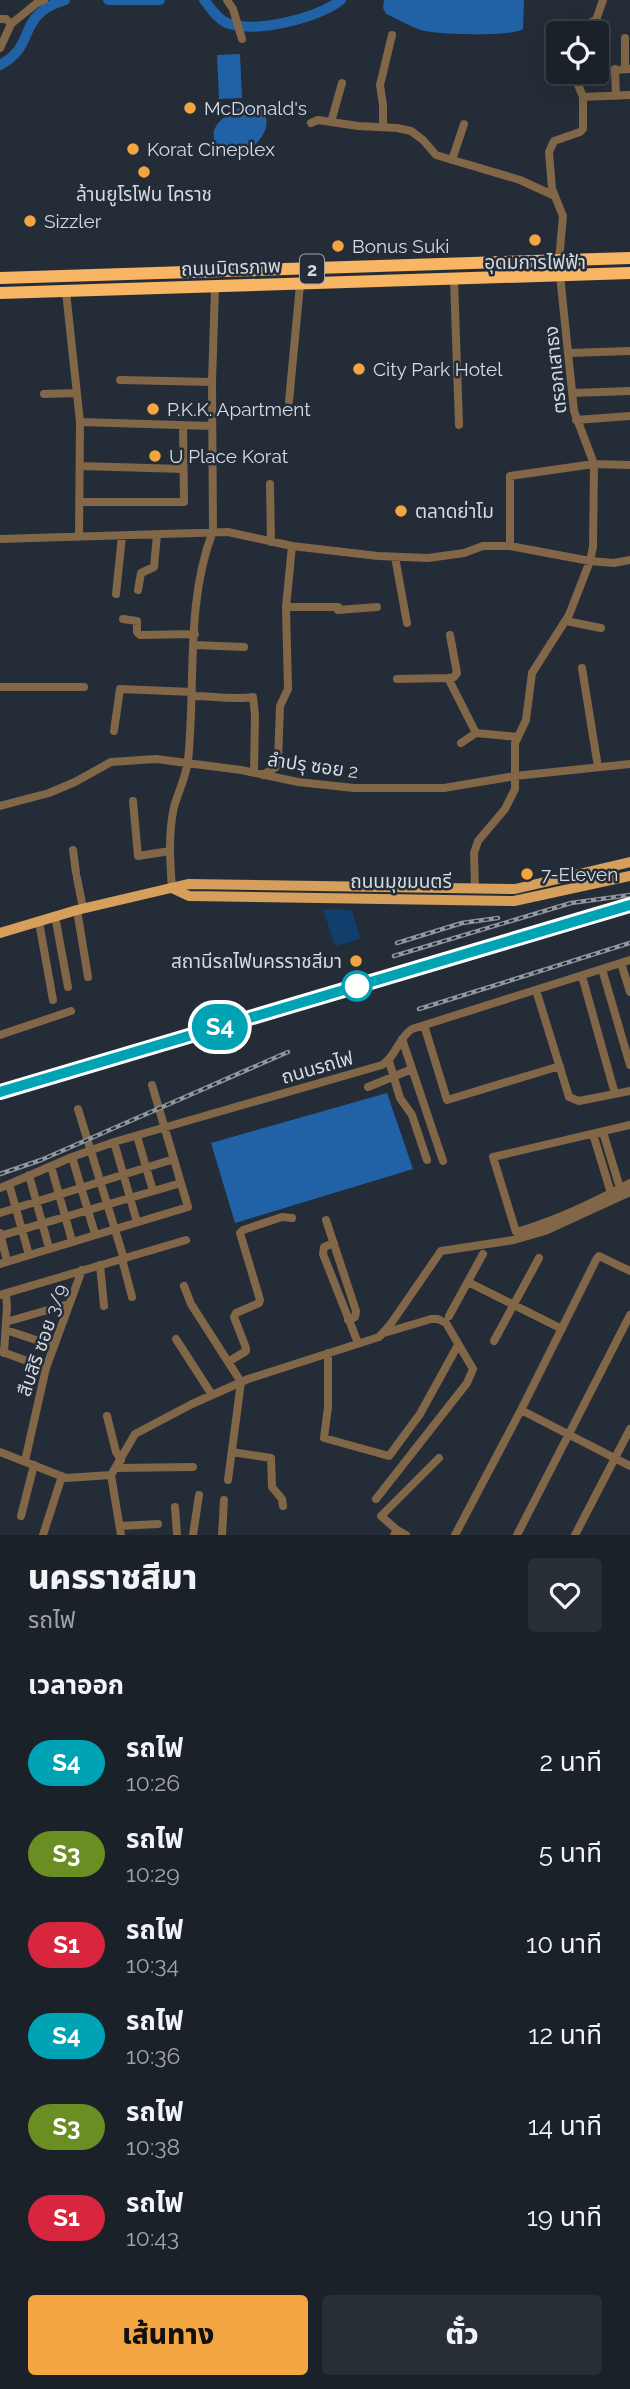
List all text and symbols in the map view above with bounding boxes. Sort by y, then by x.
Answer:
map controls [546,21,609,84]
button: locate [546,21,609,84]
place label: McDonald's [204,97,307,119]
marker: McDonald's [182,100,198,116]
place label: Korat Cineplex [147,138,275,160]
marker: Korat Cineplex [125,141,141,157]
marker: ล้านยูโรโฟน โคราช [136,164,152,180]
place label: ล้านยูโรโฟน โคราช [76,183,212,207]
place label: Sizzler [44,210,102,232]
marker: Sizzler [22,213,38,229]
marker: อุดมการไฟฟ้า [527,232,543,248]
place label: Bonus Suki [352,235,449,257]
marker: Bonus Suki [330,238,346,254]
place label: อุดมการไฟฟ้า [484,251,586,274]
street label: ถนนมิตรภาพ [181,254,281,280]
road number: 2 [300,255,324,284]
street label: ตรอกเสาธง [539,325,571,415]
place label: City Park Hotel [373,358,503,380]
marker: City Park Hotel [351,361,367,377]
place label: P.K.K. Apartment [167,398,311,420]
marker: P.K.K. Apartment [145,401,161,417]
place label: U Place Korat [169,445,289,467]
marker: U Place Korat [147,448,163,464]
place label: ตลาดย่าโม [415,500,494,522]
marker: ตลาดย่าโม [393,503,409,519]
street label: ลำปรุ ซอย 2 [266,748,360,783]
place label: 7-Eleven [541,863,618,885]
marker: 7-Eleven [519,866,535,882]
street label: ถนนมุขมนตรี [350,870,452,893]
place label: สถานีรถไฟนครราชสีมา [171,950,342,972]
marker: สถานีรถไฟนครราชสีมา [348,953,364,969]
unlabelled marker [342,971,372,1001]
line badge: S4 [188,1004,252,1050]
text: S4 [206,1012,234,1041]
street label: ถนนรถไฟ [278,1046,356,1088]
street label: สืบสิริ ซอย 3/9 [13,1281,71,1399]
text: นครราชสีมา [28,1558,197,1597]
button: heart [528,1558,602,1632]
text: รถไฟ [28,1606,75,1633]
text: เวลาออก [28,1670,124,1700]
text: รถไฟ [126,1733,183,1763]
text: 2 นาที [539,1747,602,1777]
text: S4 [52,1748,81,1777]
text: 10:26 [126,1769,180,1796]
text: รถไฟ [126,1824,183,1854]
text: 5 นาที [539,1838,602,1868]
text: S3 [53,1839,80,1868]
text: 10:29 [126,1860,180,1887]
text: รถไฟ [126,1915,183,1945]
text: 10 นาที [526,1929,602,1959]
text: S1 [53,1930,80,1959]
text: 10:34 [126,1951,179,1978]
text: รถไฟ [126,2006,183,2036]
text: 12 นาที [528,2020,602,2050]
text: S4 [52,2021,81,2050]
text: 10:36 [126,2042,180,2069]
text: รถไฟ [126,2097,183,2127]
text: 14 นาที [528,2111,602,2141]
text: S3 [53,2112,80,2141]
text: 10:38 [126,2133,180,2160]
text: รถไฟ [126,2188,183,2218]
text: 19 นาที [527,2202,602,2232]
text: S1 [53,2203,80,2232]
text: 10:43 [126,2224,179,2251]
button: เส้นทาง [28,2295,308,2375]
button: ตั๋ว [322,2295,602,2375]

